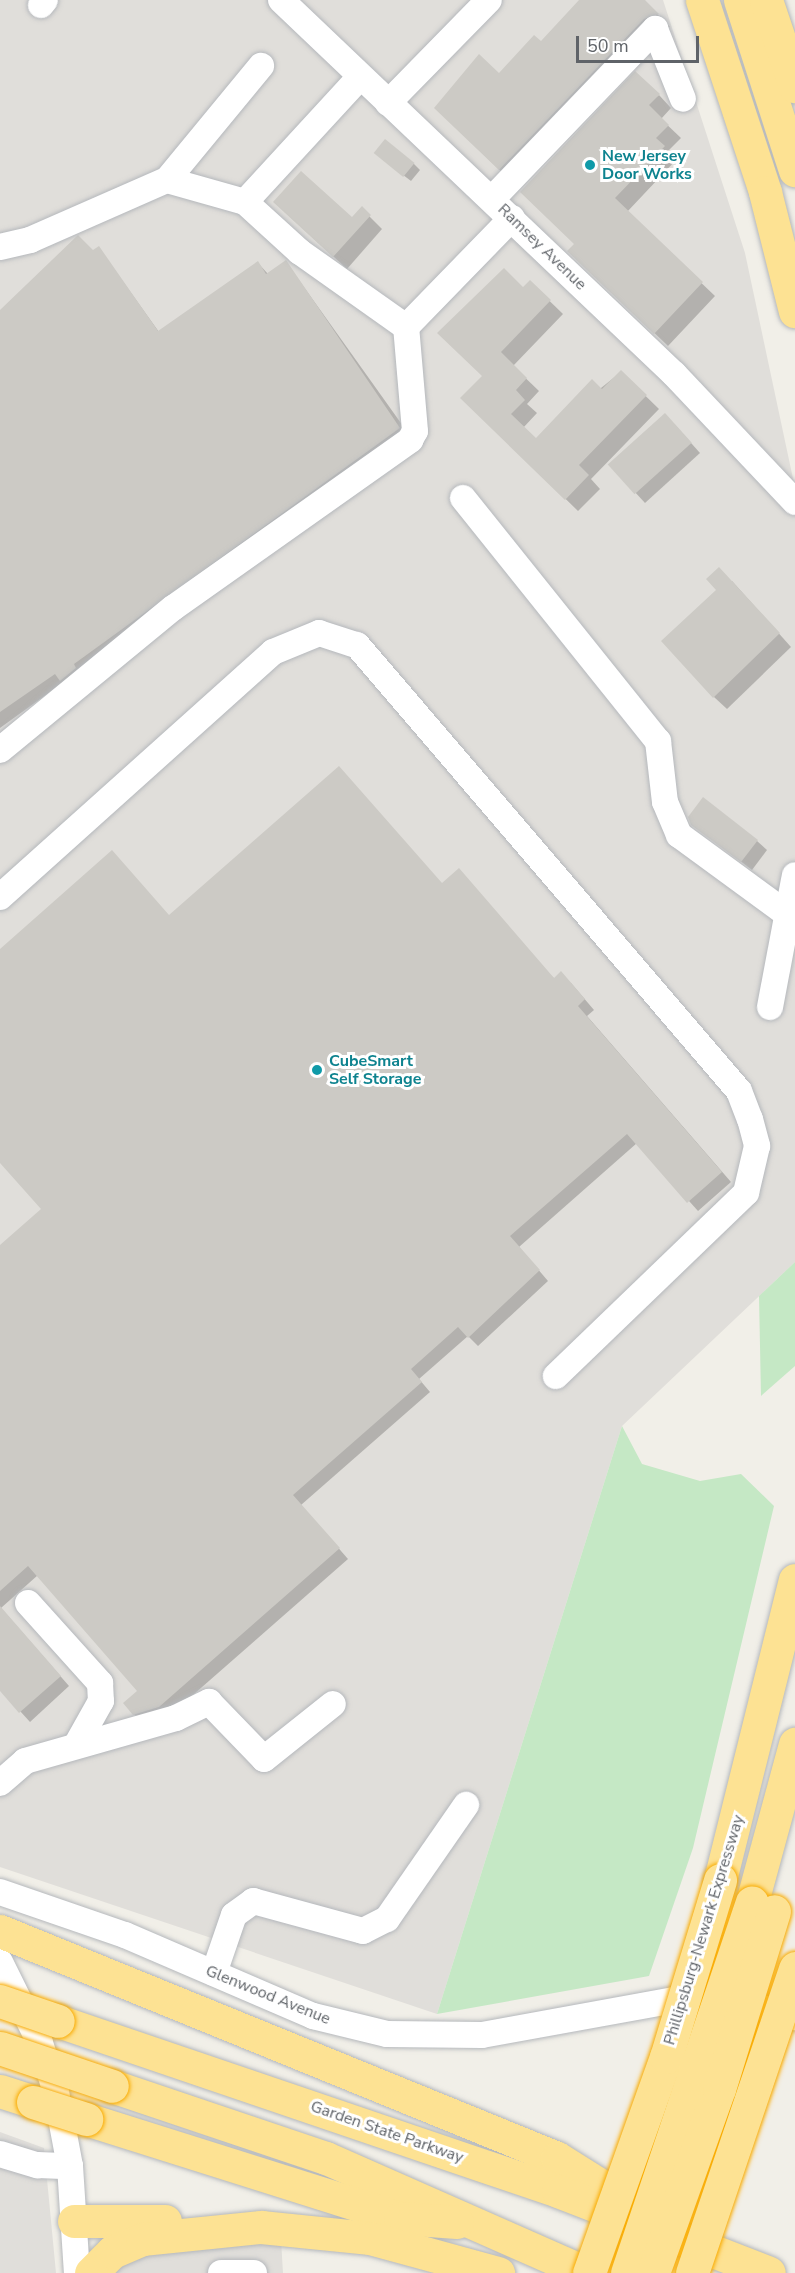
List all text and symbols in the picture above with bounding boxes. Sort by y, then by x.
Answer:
scale bar [579,24,702,62]
text: 50 m [587,34,629,58]
place label: New Jersey Door Works [602,146,692,184]
marker: New Jersey Door Works [583,158,597,172]
street label: Ramsey Avenue [494,200,590,294]
place label: CubeSmart Self Storage [329,1051,421,1089]
marker: CubeSmart Self Storage [310,1063,324,1077]
street label: Phillipsburg-Newark Expressway [660,1813,748,2047]
street label: Glenwood Avenue [203,1961,333,2029]
street label: Garden State Parkway [308,2097,466,2167]

